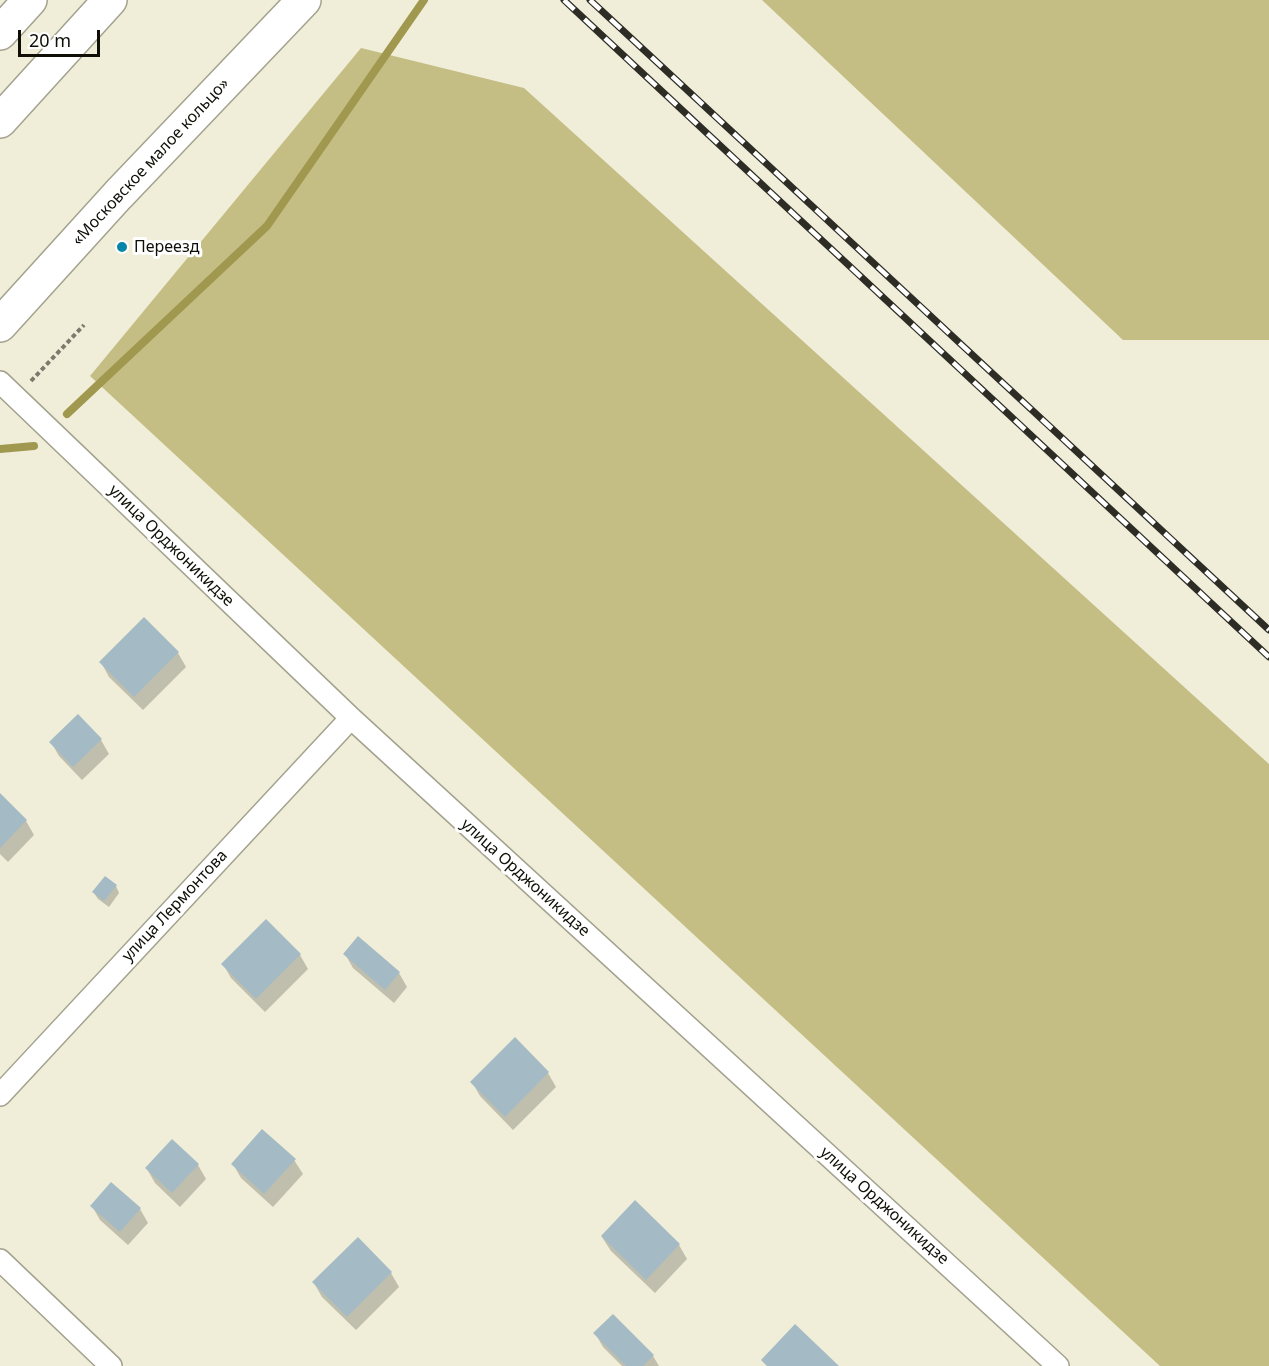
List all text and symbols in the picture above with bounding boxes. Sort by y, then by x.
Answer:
scale bar [21,18,104,56]
text: 20 m [29,28,71,52]
street label: «Московское малое кольцо» [68,74,234,250]
place label: Переезд [134,237,199,257]
marker: Переезд [115,240,129,254]
street label: улица Орджоникидзе [104,481,238,611]
street label: улица Орджоникидзе [457,815,593,941]
street label: улица Лермонтова [118,846,232,966]
street label: улица Орджоникидзе [816,1143,952,1269]

